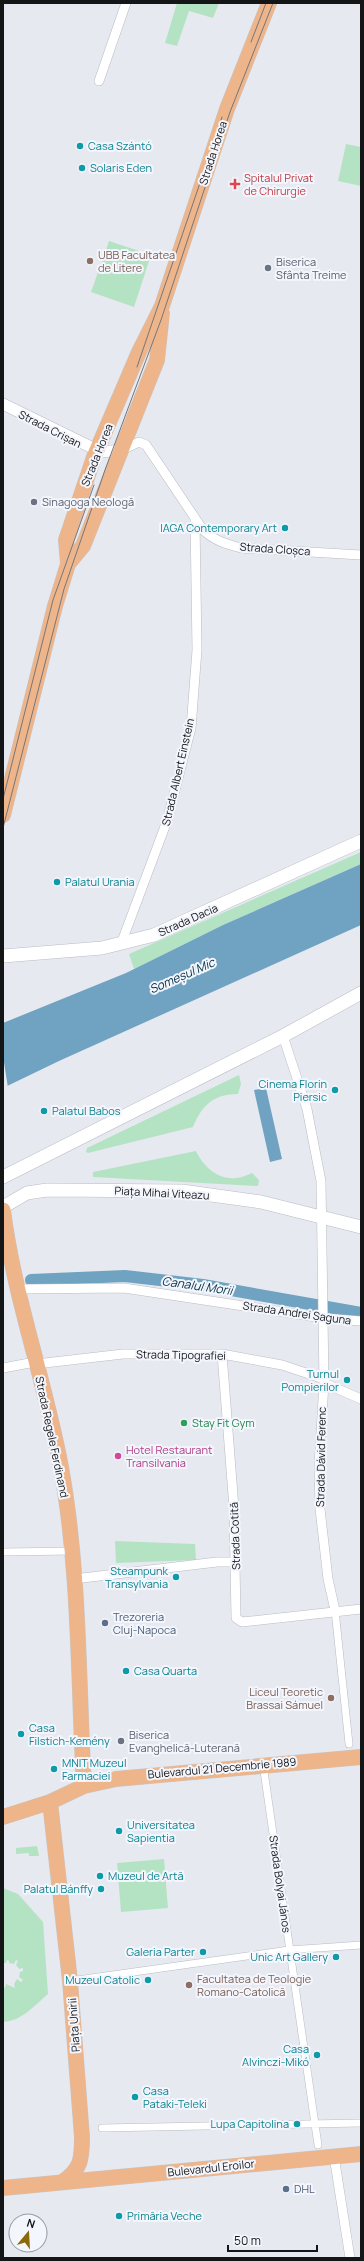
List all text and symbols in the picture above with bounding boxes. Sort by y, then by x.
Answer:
street label: Strada Horea [195,119,230,187]
place label: Casa Szántó [88,138,152,153]
marker: Casa Szántó [75,141,85,151]
place label: Solaris Eden [90,160,152,175]
marker: Solaris Eden [77,163,87,173]
place label: Spitalul Privat de Chirurgie [244,170,313,198]
marker: Spitalul Privat de Chirurgie [229,178,241,190]
place label: UBB Facultatea de Litere [98,247,175,275]
place label: Biserica Sfânta Treime [276,254,347,282]
marker: UBB Facultatea de Litere [85,256,95,266]
marker: Biserica Sfânta Treime [263,263,273,273]
street label: Strada Crișan [16,406,84,451]
street label: Strada Horea [77,421,116,488]
place label: Sinagoga Neologă [42,494,134,509]
marker: Sinagoga Neologă [29,497,39,507]
place label: IAGA Contemporary Art [160,520,277,535]
marker: IAGA Contemporary Art [280,523,290,533]
street label: Strada Cloșca [239,539,311,558]
street label: Strada Albert Einstein [158,717,197,827]
place label: Palatul Urania [65,874,135,889]
marker: Palatul Urania [52,877,62,887]
street label: Strada Dacia [156,900,220,939]
water label: Someșul Mic [146,953,218,998]
place label: Cinema Florin Piersic [258,1076,327,1104]
marker: Cinema Florin Piersic [330,1085,340,1095]
place label: Palatul Babos [52,1103,121,1118]
marker: Palatul Babos [39,1106,49,1116]
street label: Piața Mihai Viteazu [114,1183,210,1202]
water label: Canalul Morii [161,1272,236,1299]
street label: Strada Andrei Șaguna [242,1297,352,1328]
street label: Strada Tipografiei [136,1346,226,1363]
place label: Turnul Pompierilor [281,1366,339,1394]
street label: Strada Regele Ferdinand [32,1375,73,1499]
marker: Turnul Pompierilor [342,1375,352,1385]
street label: Strada Dávid Ferenc [312,1407,329,1507]
place label: Stay Fit Gym [192,1415,255,1430]
marker: Stay Fit Gym [179,1418,189,1428]
place label: Hotel Restaurant Transilvania [126,1442,212,1470]
marker: Hotel Restaurant Transilvania [113,1451,123,1461]
street label: Strada Cotită [226,1502,243,1570]
place label: Steampunk Transylvania [105,1563,169,1591]
marker: Steampunk Transylvania [171,1572,181,1582]
place label: Trezoreria Cluj-Napoca [113,1609,176,1637]
marker: Trezoreria Cluj-Napoca [100,1618,110,1628]
place label: Casa Quarta [134,1663,197,1678]
marker: Casa Quarta [121,1666,131,1676]
place label: Liceul Teoretic Brassai Sámuel [246,1684,323,1712]
marker: Liceul Teoretic Brassai Sámuel [326,1693,336,1703]
place label: Casa Filstich-Kemény [29,1720,110,1748]
place label: Biserica Evanghelică-Luterană [129,1727,240,1755]
marker: Casa Filstich-Kemény [16,1729,26,1739]
marker: Biserica Evanghelică-Luterană [116,1736,126,1746]
street label: Bulevardul 21 Decembrie 1989 [147,1754,297,1781]
place label: MNIT Muzeul Farmaciei [62,1755,126,1783]
marker: MNIT Muzeul Farmaciei [49,1764,59,1774]
place label: Universitatea Sapientia [127,1817,195,1845]
marker: Universitatea Sapientia [114,1826,124,1836]
street label: Strada Bolyai János [266,1834,295,1934]
place label: Muzeul de Artă [108,1868,184,1883]
marker: Muzeul de Artă [95,1871,105,1881]
place label: Palatul Bánffy [24,1881,93,1896]
marker: Palatul Bánffy [96,1884,106,1894]
place label: Galeria Parter [126,1944,195,1959]
marker: Galeria Parter [198,1947,208,1957]
place label: Unic Art Gallery [250,1949,328,1964]
marker: Unic Art Gallery [331,1952,341,1962]
place label: Facultatea de Teologie Romano-Catolică [197,1971,312,1999]
place label: Muzeul Catolic [65,1972,140,1987]
marker: Muzeul Catolic [143,1975,153,1985]
marker: Facultatea de Teologie Romano-Catolică [184,1980,194,1990]
street label: Piața Unirii [64,1998,83,2052]
place label: Casa Alvinczi-Mikó [242,2041,309,2069]
marker: Casa Alvinczi-Mikó [312,2050,322,2060]
place label: Casa Pataki-Teleki [143,2083,207,2111]
marker: Casa Pataki-Teleki [130,2092,140,2102]
place label: Lupa Capitolina [210,2116,289,2131]
marker: Lupa Capitolina [292,2119,302,2129]
street label: Bulevardul Eroilor [167,2155,255,2180]
place label: DHL [294,2181,315,2196]
marker: DHL [281,2184,291,2194]
place label: Primăria Veche [127,2208,202,2223]
marker: Primăria Veche [114,2211,124,2221]
north arrow [8,2213,48,2253]
text: N [25,2215,37,2231]
scale bar [228,2227,317,2253]
text: 50 m [234,2232,261,2249]

